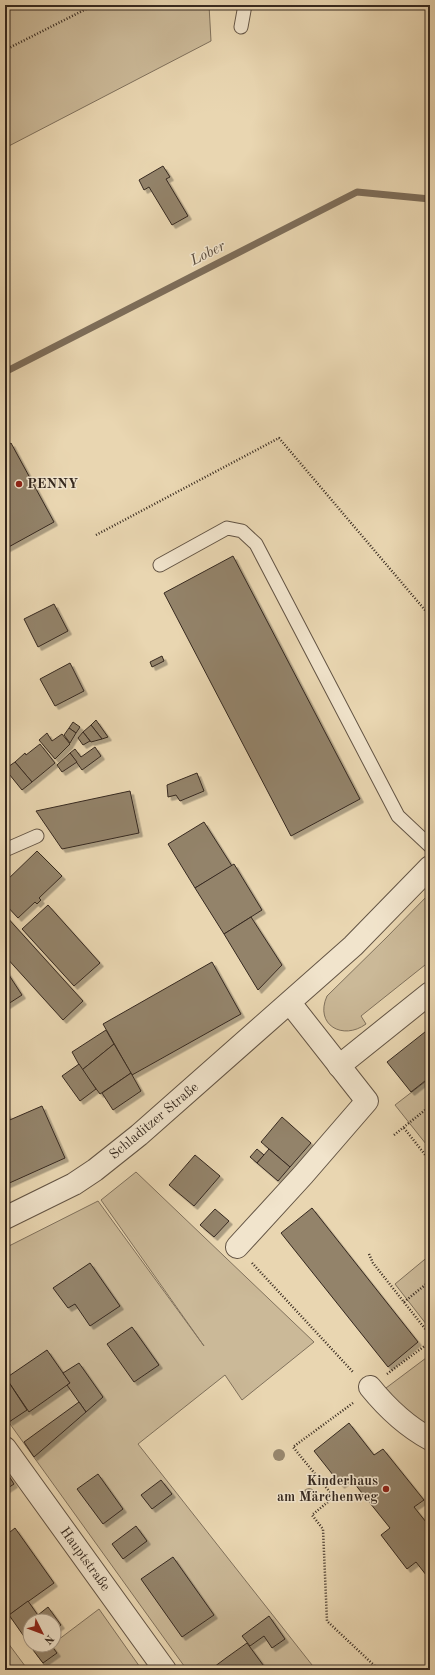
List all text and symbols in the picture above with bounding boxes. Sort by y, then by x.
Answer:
water label: Lober [187,239,228,270]
place label: PENNY [27,477,78,491]
marker: PENNY [14,479,24,489]
street label: Schladitzer Straße [107,1080,201,1162]
place label: Kinderhaus am Märchenweg [277,1474,378,1504]
marker: Kinderhaus am Märchenweg [381,1484,391,1494]
street label: Hauptstraße [57,1525,113,1593]
north arrow [22,1613,62,1653]
text: N [41,1632,55,1646]

